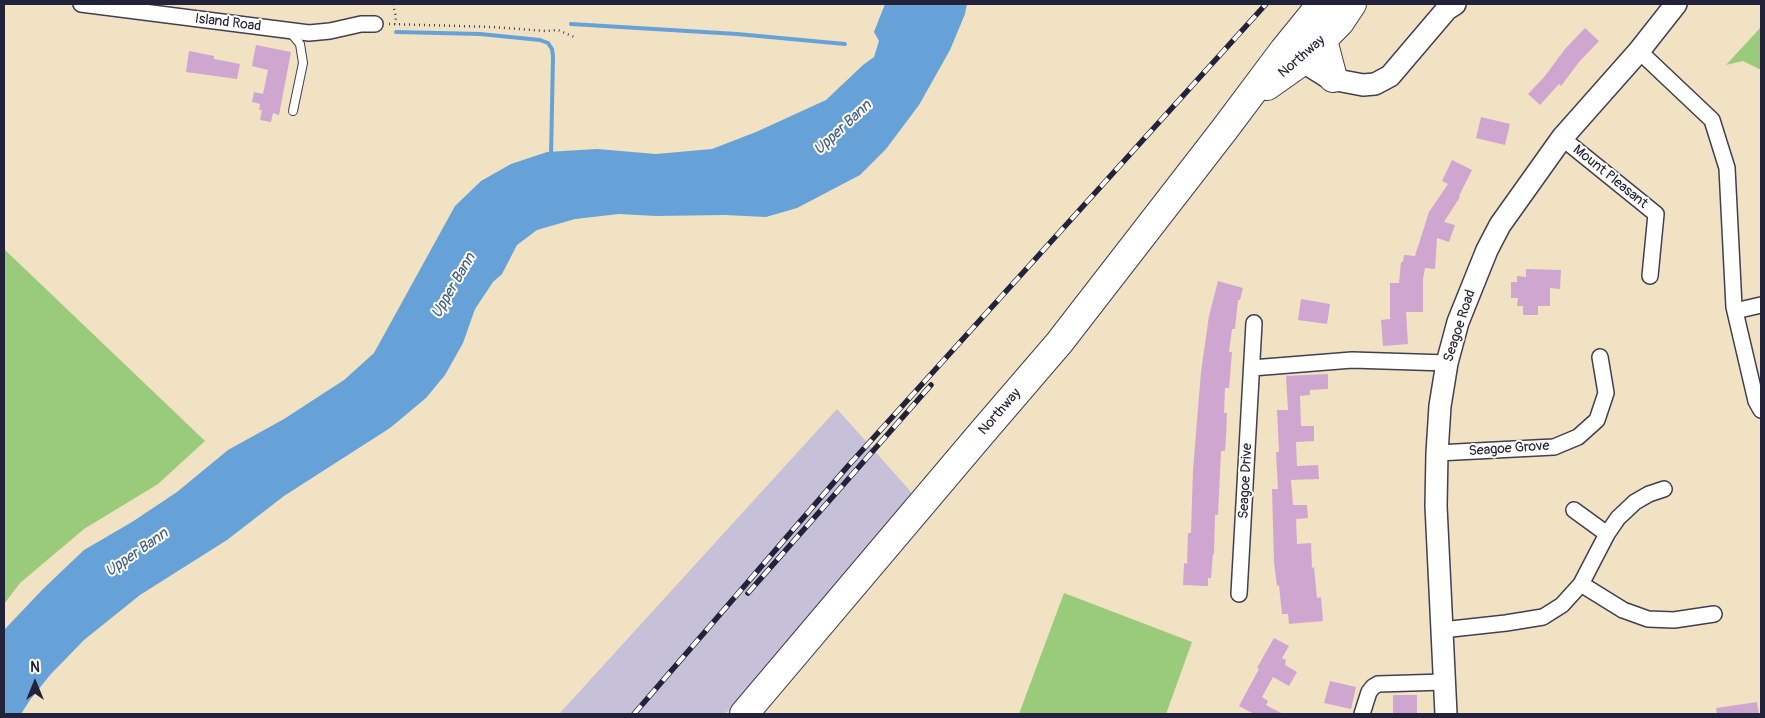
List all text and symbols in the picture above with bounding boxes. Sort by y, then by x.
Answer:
street label: Island Road [194,11,262,35]
street label: Northway [1275,32,1329,82]
water label: Upper Bann [811,97,875,159]
street label: Mount Pleasant [1569,142,1651,212]
water label: Upper Bann [428,250,480,322]
street label: Seagoe Road [1440,288,1480,364]
street label: Northway [975,385,1025,439]
street label: Seagoe Grove [1468,438,1550,460]
street label: Seagoe Drive [1236,443,1256,519]
water label: Upper Bann [102,525,172,581]
north arrow [10,658,60,708]
text: N [30,659,40,676]

